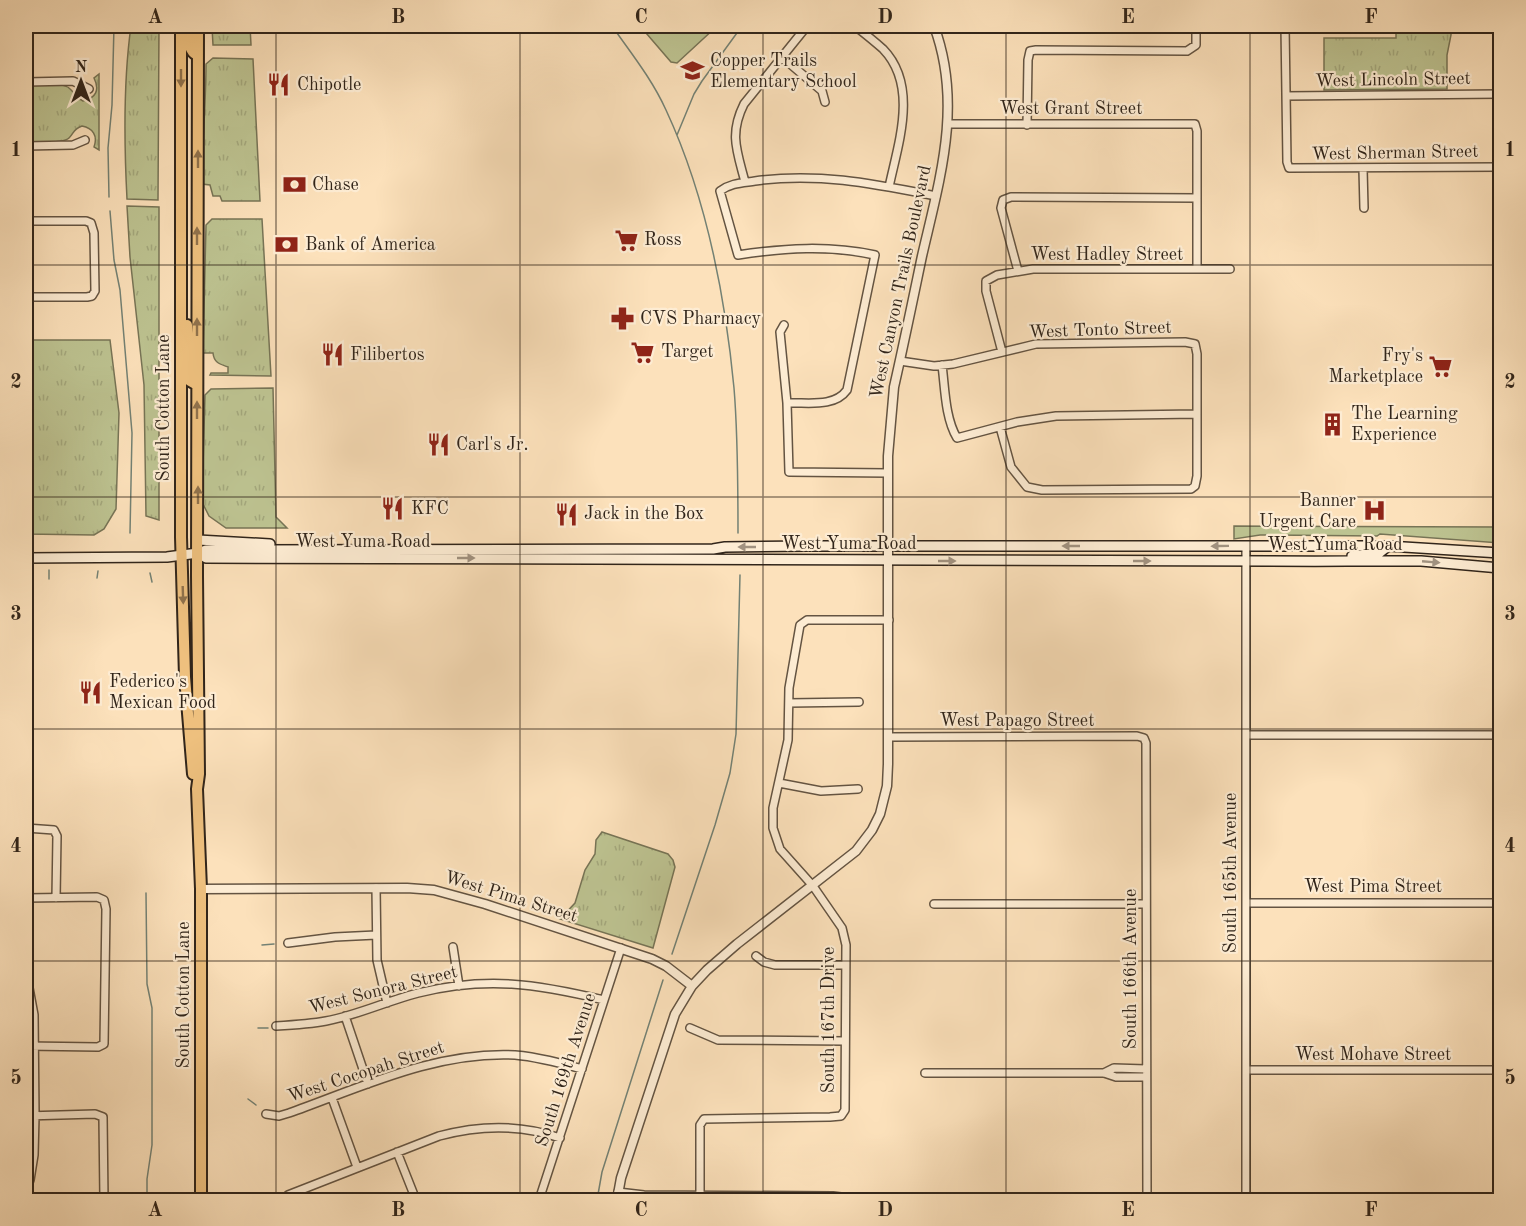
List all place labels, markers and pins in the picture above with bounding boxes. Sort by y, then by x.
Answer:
place label: Copper Trails Elementary School [710,52,857,91]
school or university icon: Copper Trails Elementary School [679,58,705,84]
restaurant icon: Chipotle [266,72,292,98]
place label: Chipotle [297,76,361,94]
bank icon: Chase [281,172,307,198]
place label: Chase [312,176,359,194]
supermarket icon: Ross [613,227,639,253]
place label: Ross [644,231,682,249]
bank icon: Bank of America [274,232,300,258]
place label: Bank of America [305,236,436,254]
pharmacy icon: CVS Pharmacy [609,306,635,332]
place label: CVS Pharmacy [640,310,761,328]
supermarket icon: Target [630,339,656,365]
restaurant icon: Filibertos [319,342,345,368]
place label: Target [661,343,714,361]
place label: Filibertos [350,346,425,364]
place label: Fry's Marketplace [1329,347,1423,386]
supermarket icon: Fry's Marketplace [1428,353,1454,379]
place label: The Learning Experience [1351,405,1458,444]
building icon: The Learning Experience [1320,411,1346,437]
restaurant icon: Carl's Jr. [425,432,451,458]
place label: Carl's Jr. [456,436,529,454]
place label: Banner Urgent Care [1259,492,1357,531]
restaurant icon: KFC [380,496,406,522]
hospital icon: Banner Urgent Care [1361,498,1387,524]
place label: KFC [411,500,449,518]
restaurant icon: Jack in the Box [553,501,579,527]
place label: Jack in the Box [584,505,704,523]
place label: Federico's Mexican Food [109,673,216,712]
restaurant icon: Federico's Mexican Food [78,679,104,705]

